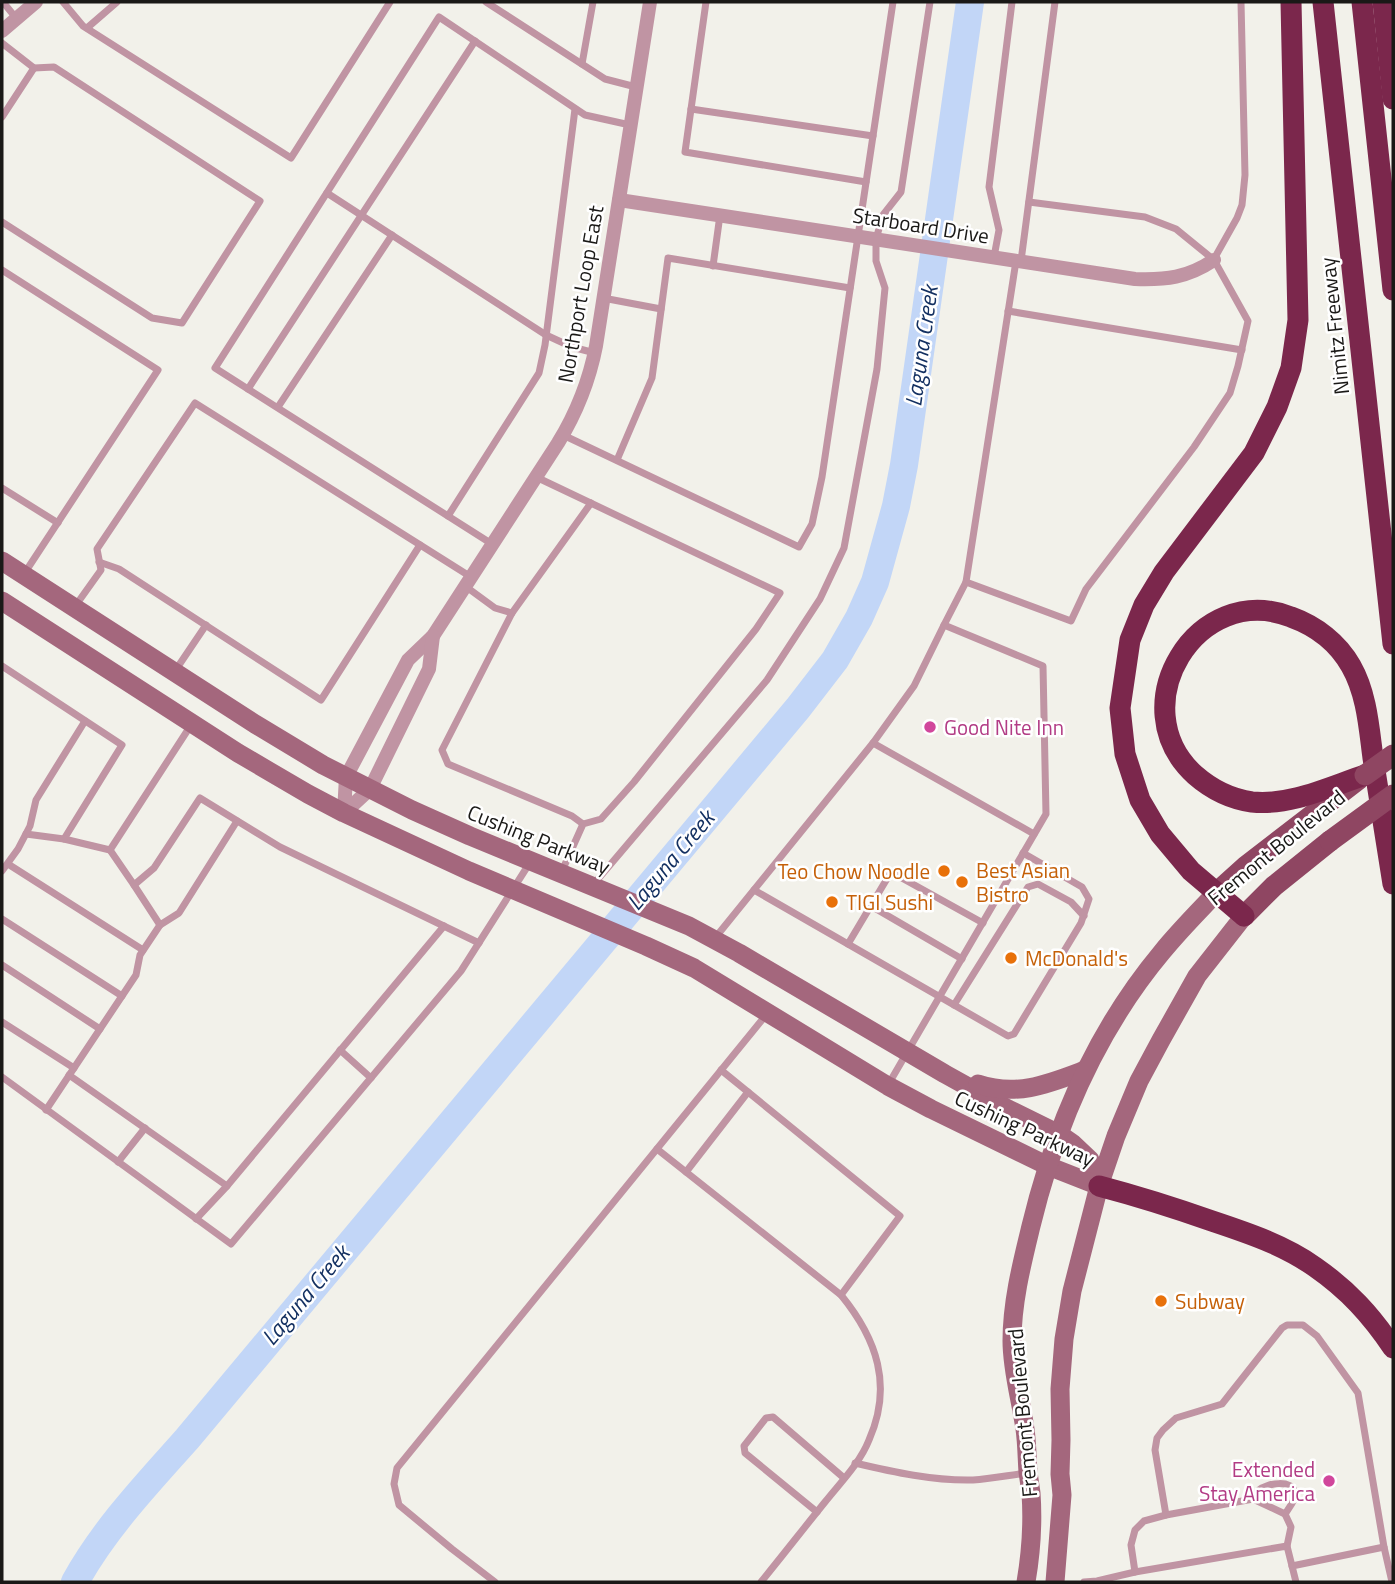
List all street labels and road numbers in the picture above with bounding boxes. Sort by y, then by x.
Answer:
street label: Starboard Drive [851,198,991,252]
street label: Northport Loop East [549,202,611,385]
street label: Nimitz Freeway [1311,256,1357,396]
street label: Fremont Boulevard [1200,781,1352,913]
street label: Cushing Parkway [463,796,615,882]
street label: Cushing Parkway [950,1082,1100,1174]
street label: Fremont Boulevard [999,1327,1045,1499]

